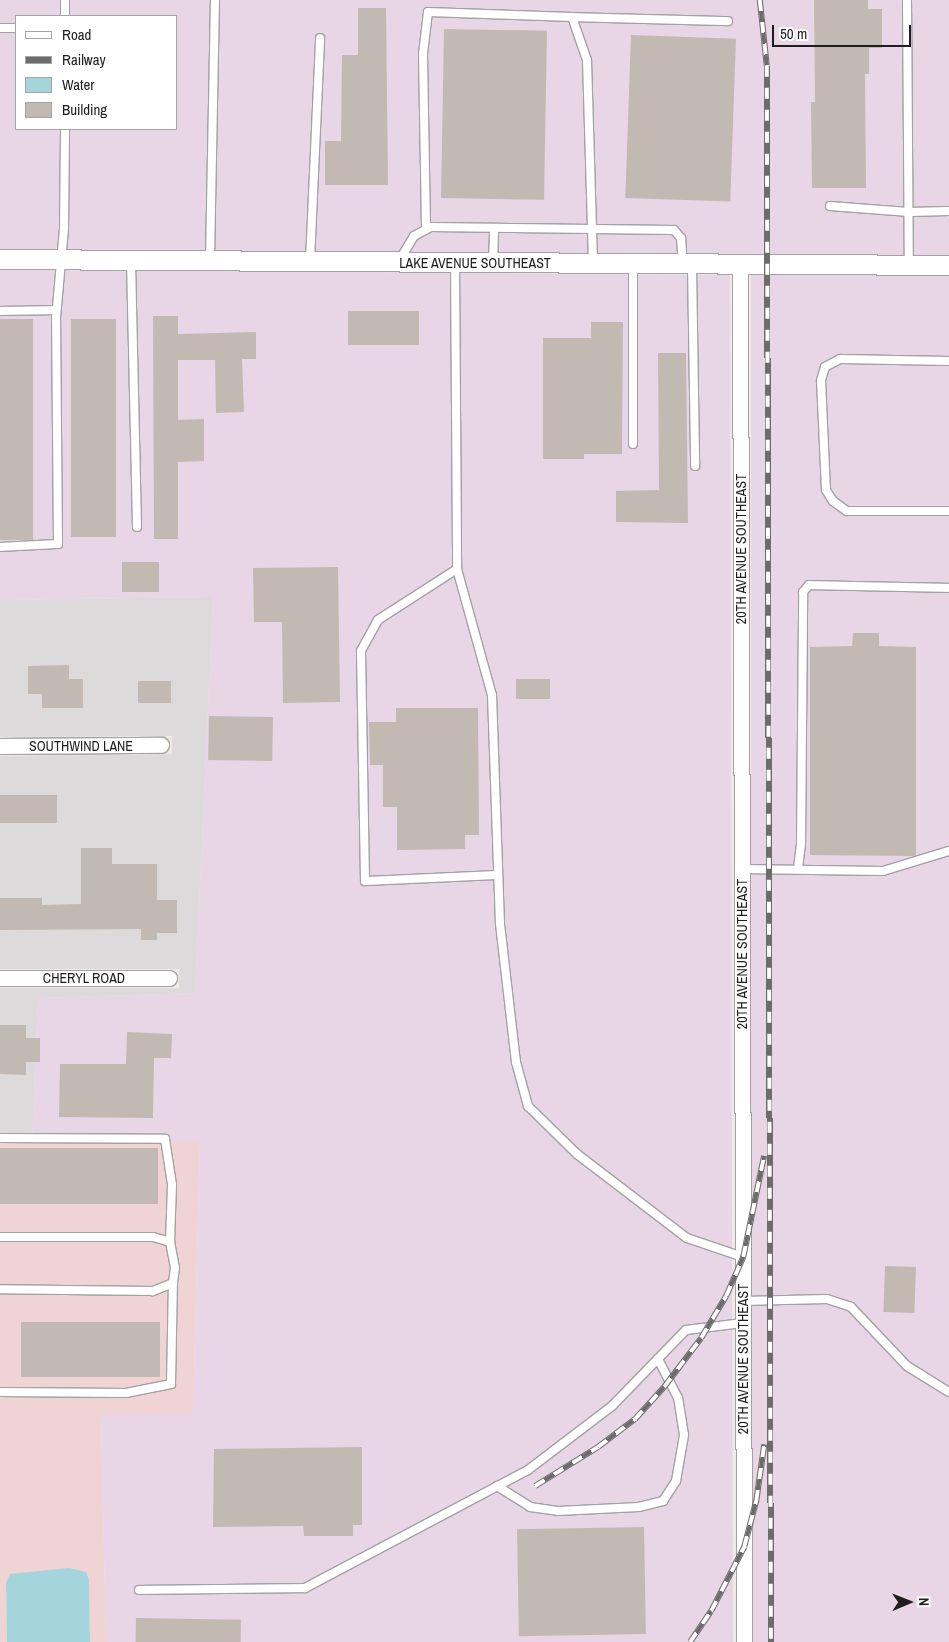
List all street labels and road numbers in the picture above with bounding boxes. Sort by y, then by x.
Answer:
street label: LAKE AVENUE SOUTHEAST [399,255,551,271]
street label: 20TH AVENUE SOUTHEAST [733,474,749,624]
street label: SOUTHWIND LANE [29,738,133,754]
street label: 20TH AVENUE SOUTHEAST [734,879,750,1029]
street label: CHERYL ROAD [43,970,125,986]
street label: 20TH AVENUE SOUTHEAST [735,1284,751,1434]

